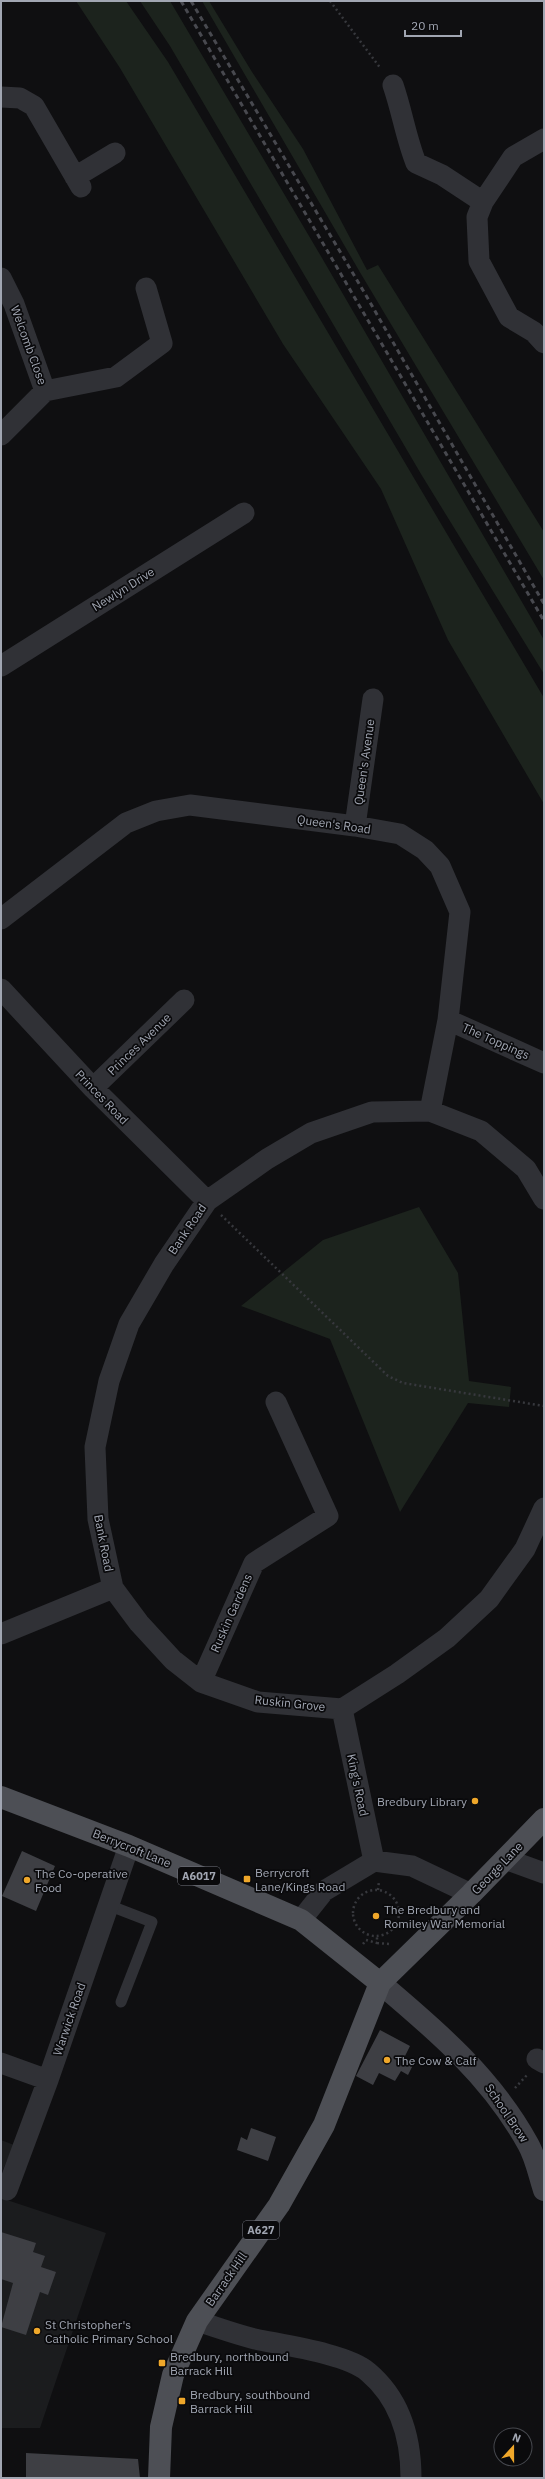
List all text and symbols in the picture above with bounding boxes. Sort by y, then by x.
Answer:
scale bar [405,12,461,38]
text: 20 m [411,18,439,33]
street label: Welcomb Close [8,303,50,387]
street label: Newlyn Drive [89,564,157,614]
street label: Queen's Avenue [351,718,378,806]
street label: Queen's Road [296,811,372,837]
street label: Princes Avenue [104,1010,174,1078]
street label: The Toppings [460,1020,532,1063]
street label: Princes Road [72,1067,132,1127]
street label: Bank Road [165,1201,209,1257]
street label: Bank Road [91,1513,117,1573]
street label: Ruskin Gardens [207,1571,255,1655]
street label: Ruskin Grove [254,1692,327,1714]
street label: King's Road [344,1753,372,1817]
place label: Bredbury Library [377,1794,467,1809]
marker: Bredbury Library [470,1796,480,1806]
street label: Berrycroft Lane [91,1825,174,1871]
street label: George Lane [468,1838,526,1897]
place label: Berrycroft Lane/Kings Road [255,1865,345,1894]
place label: The Co-operative Food [35,1866,128,1895]
road number: A6017 [178,1867,220,1885]
marker: Berrycroft Lane/Kings Road [242,1874,252,1884]
marker: The Co-operative Food [22,1875,32,1885]
place label: The Bredbury and Romiley War Memorial [384,1902,505,1931]
marker: The Bredbury and Romiley War Memorial [371,1911,381,1921]
street label: Warwick Road [49,1980,89,2058]
place label: The Cow & Calf [395,2053,477,2068]
marker: The Cow & Calf [382,2055,392,2065]
street label: School Brow [482,2081,532,2145]
road number: A627 [243,2221,279,2239]
street label: Barrack Hill [202,2249,250,2309]
place label: St Christopher's Catholic Primary School [45,2317,173,2346]
marker: St Christopher's Catholic Primary School [32,2326,42,2336]
place label: Bredbury, northbound Barrack Hill [170,2349,289,2378]
marker: Bredbury, northbound Barrack Hill [157,2358,167,2368]
place label: Bredbury, southbound Barrack Hill [190,2387,310,2416]
marker: Bredbury, southbound Barrack Hill [177,2396,187,2406]
north arrow [493,2427,533,2467]
text: N [510,2430,523,2446]

